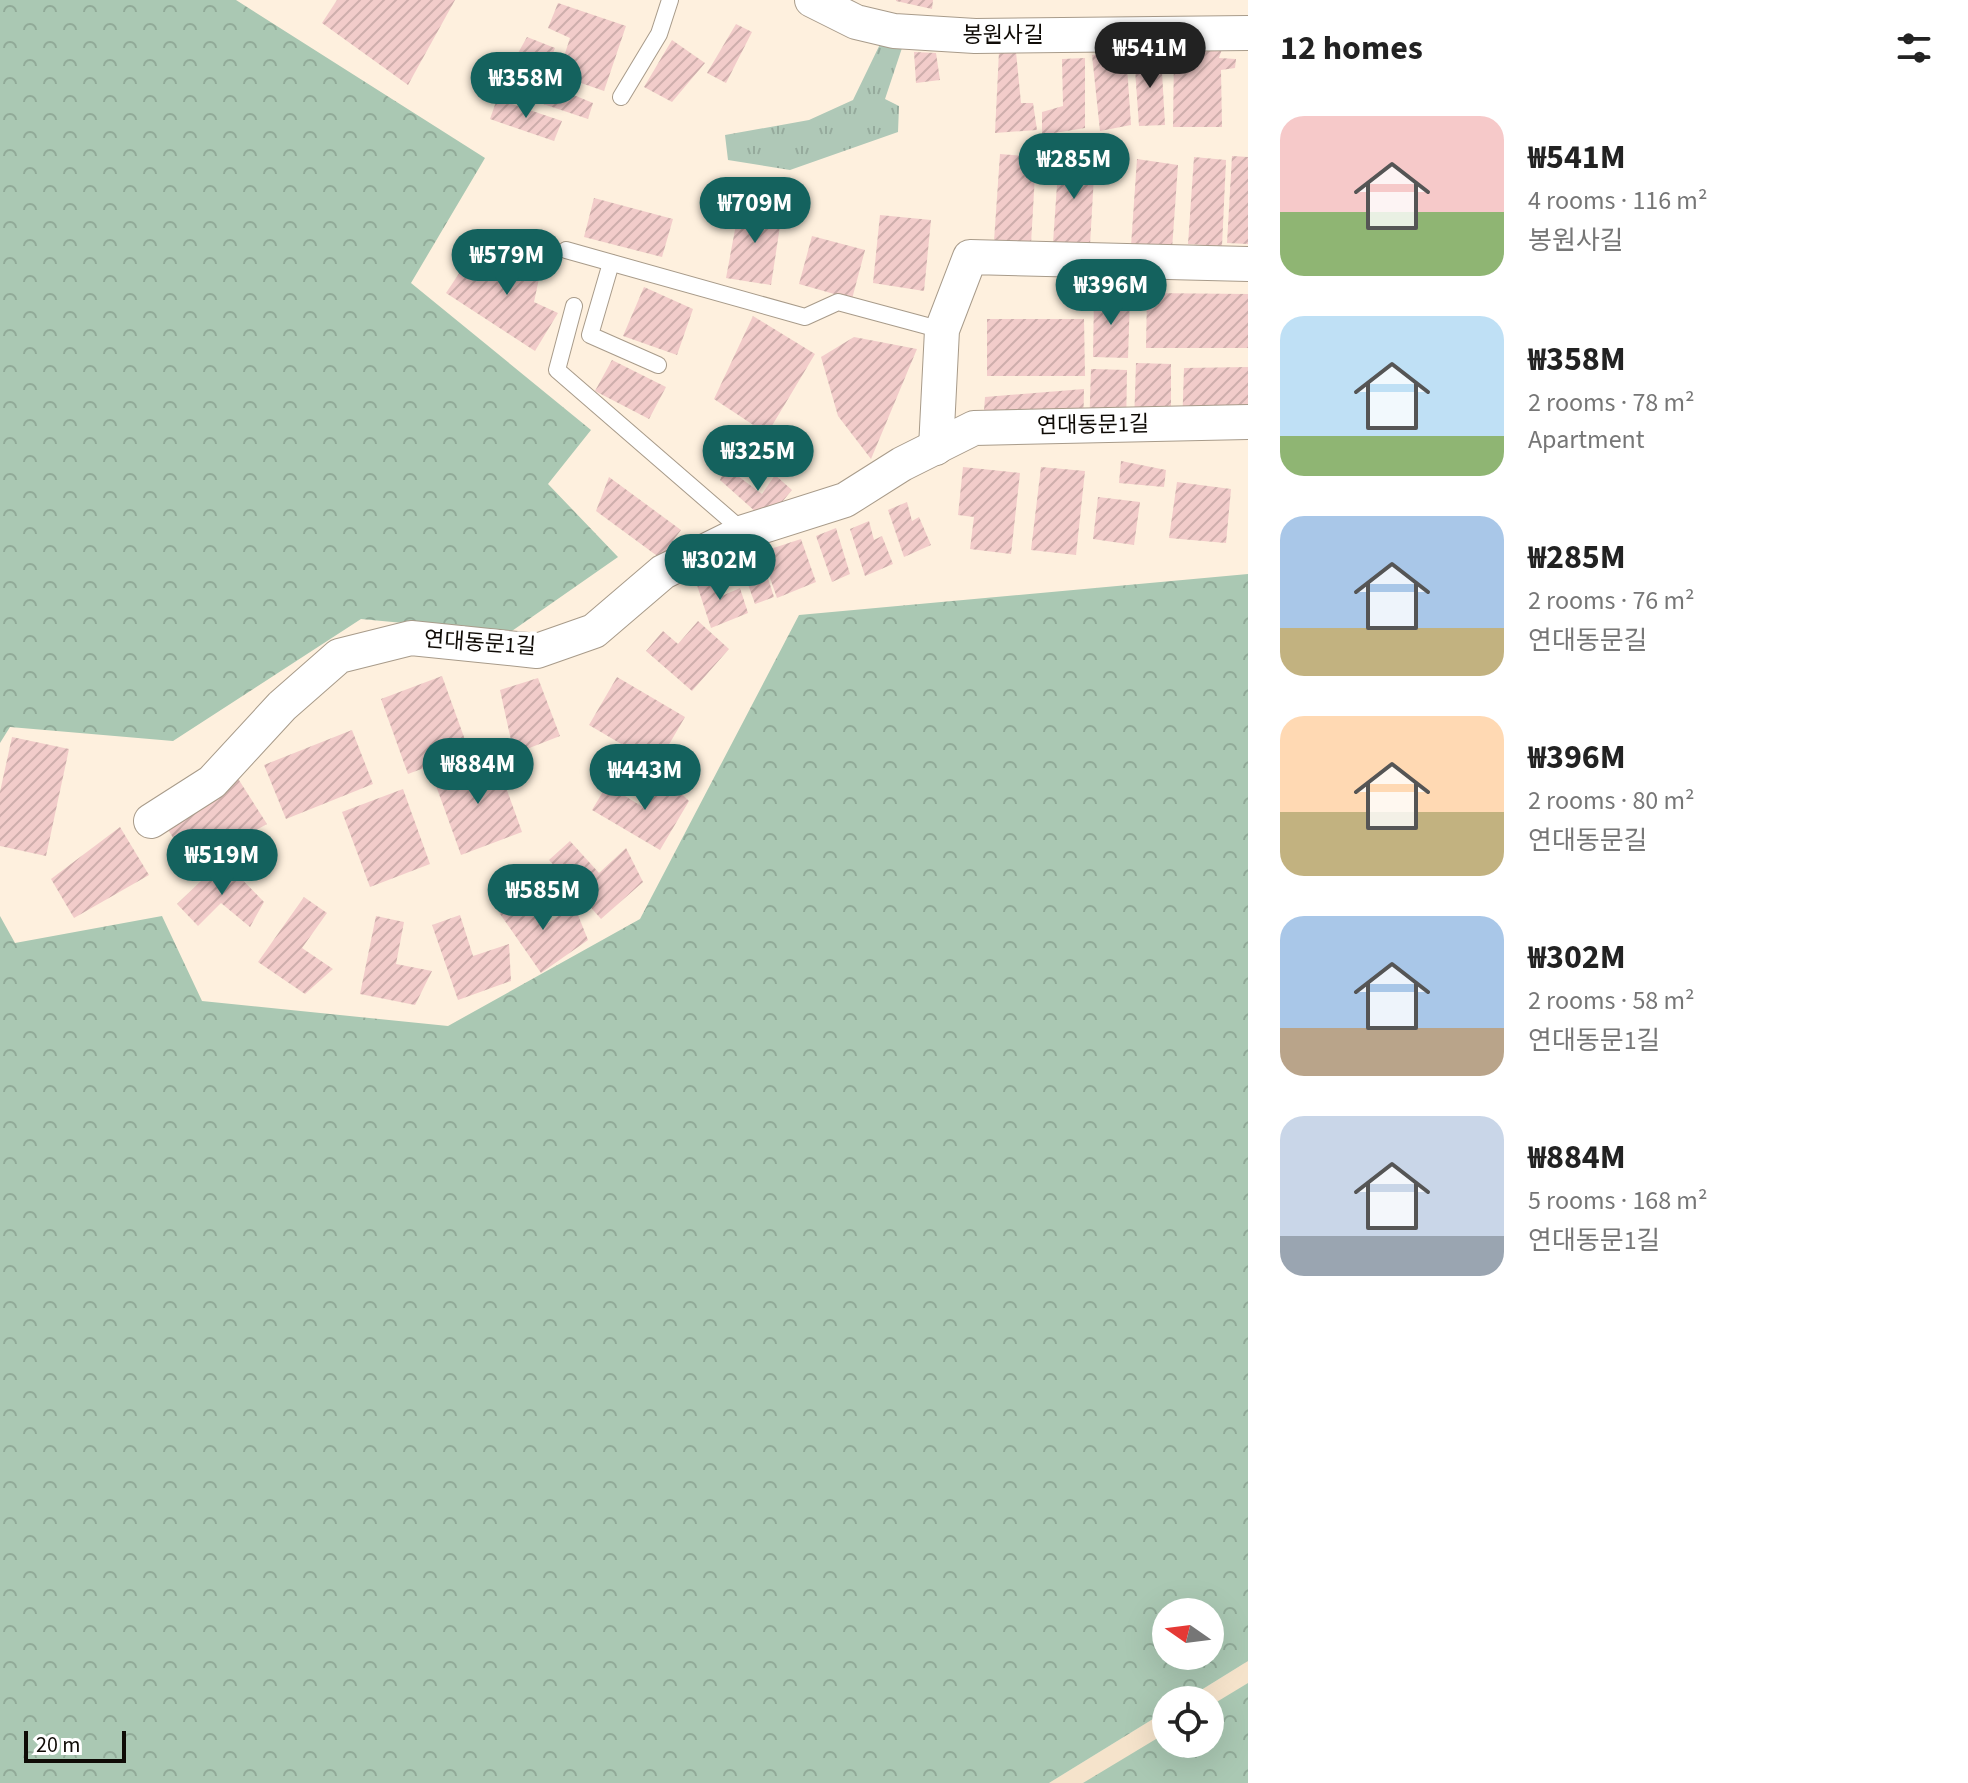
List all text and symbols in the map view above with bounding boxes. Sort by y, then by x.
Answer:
street label: 봉원사길 [963,19,1043,51]
pin: ₩541M [1094,22,1206,90]
text: 12 homes [1280,24,1423,73]
icon: filters [1892,26,1936,70]
text: ₩541M [1113,29,1187,66]
pin: ₩358M [470,52,582,120]
text: ₩358M [489,59,563,96]
pin: ₩285M [1018,133,1130,201]
text: ₩541M [1528,133,1626,182]
text: ₩285M [1037,140,1111,177]
icon: home [1344,148,1440,244]
pin: ₩709M [699,177,811,245]
text: 4 rooms · 116 m² [1528,182,1707,219]
text: ₩709M [718,184,792,221]
text: 봉원사길 [1528,222,1624,259]
pin: ₩579M [451,229,563,297]
text: ₩579M [470,236,544,273]
pin: ₩396M [1055,259,1167,327]
text: ₩396M [1074,266,1148,303]
text: ₩358M [1528,335,1626,384]
icon: home [1344,348,1440,444]
text: 2 rooms · 78 m² [1528,384,1695,421]
street label: 연대동문1길 [1037,408,1149,442]
text: Apartment [1528,421,1645,458]
pin: ₩325M [702,425,814,493]
text: ₩325M [721,432,795,469]
text: ₩285M [1528,533,1626,582]
pin: ₩302M [664,534,776,602]
text: ₩302M [683,541,757,578]
icon: home [1344,548,1440,644]
text: 2 rooms · 76 m² [1528,582,1695,619]
text: 연대동문길 [1528,622,1648,659]
street label: 연대동문1길 [423,623,537,663]
text: ₩396M [1528,733,1626,782]
pin: ₩884M [422,738,534,806]
pin: ₩443M [589,744,701,812]
text: ₩884M [441,745,515,782]
icon: home [1344,748,1440,844]
text: ₩443M [608,751,682,788]
text: 2 rooms · 80 m² [1528,782,1695,819]
text: 연대동문길 [1528,822,1648,859]
pin: ₩519M [166,829,278,897]
text: ₩519M [185,836,259,873]
pin: ₩585M [487,864,599,932]
text: ₩585M [506,871,580,908]
text: ₩302M [1528,933,1626,982]
icon: home [1344,948,1440,1044]
text: 2 rooms · 58 m² [1528,982,1695,1019]
text: 연대동문1길 [1528,1022,1661,1059]
text: ₩884M [1528,1133,1626,1182]
icon: home [1344,1148,1440,1244]
text: 5 rooms · 168 m² [1528,1182,1707,1219]
text: 연대동문1길 [1528,1222,1661,1259]
north arrow [1152,1598,1224,1670]
map controls [1152,1598,1224,1758]
button: locate [1152,1686,1224,1758]
scale bar [24,1727,126,1763]
text: 20 m [36,1729,81,1761]

